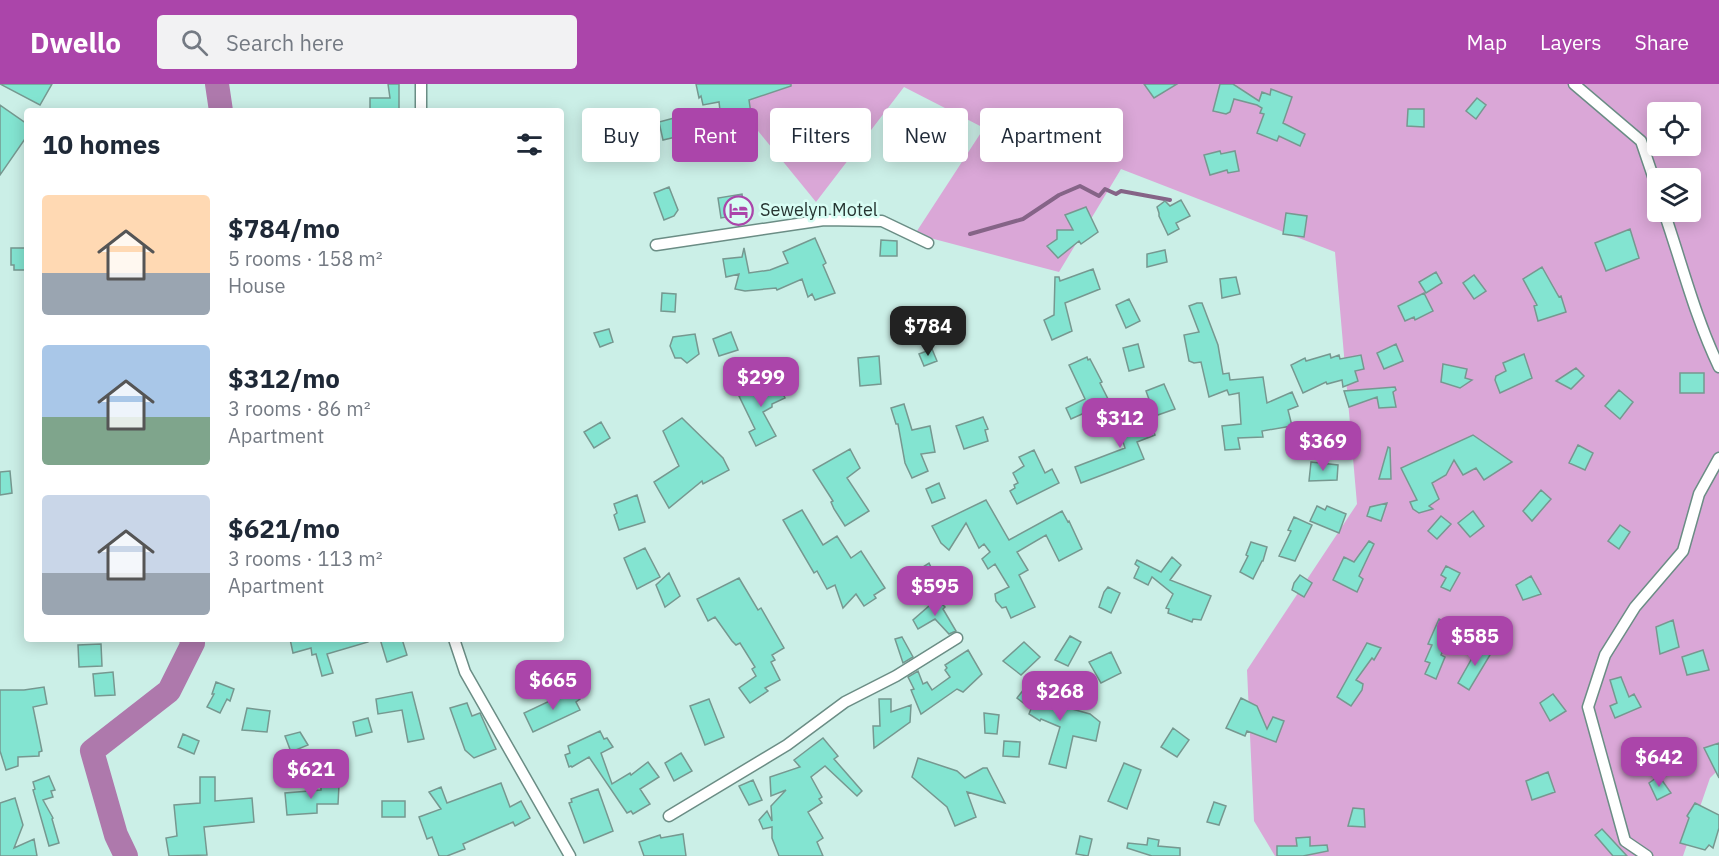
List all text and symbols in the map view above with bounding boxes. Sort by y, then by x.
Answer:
search box [157,15,577,69]
text: Dwello [30,24,121,61]
icon: search [178,26,211,59]
text: Search here [226,28,344,57]
text: Map [1467,28,1507,56]
text: Layers [1540,28,1602,56]
text: Share [1635,28,1689,56]
map controls [1647,102,1701,222]
button: locate [1647,102,1701,156]
chip: Buy [582,108,660,162]
chip: Rent [672,108,758,162]
chip: Filters [770,108,871,162]
chip: New [883,108,968,162]
chip: Apartment [980,108,1123,162]
text: 10 homes [42,127,160,161]
icon: filters [513,128,546,161]
button: layers [1647,168,1701,222]
hotel icon: Sewelyn Motel [723,194,755,226]
place label: Sewelyn Motel [760,198,878,221]
text: $784/mo [228,211,340,245]
icon: home [90,219,162,291]
text: 5 rooms · 158 m² [228,245,383,272]
text: House [228,272,285,299]
pin: $784 [892,306,964,357]
text: $784 [904,312,952,339]
pin: $299 [725,357,797,408]
text: $312/mo [228,361,340,395]
text: $299 [737,363,785,390]
icon: home [90,369,162,441]
text: 3 rooms · 86 m² [228,395,371,422]
pin: $312 [1084,398,1156,449]
text: $312 [1096,404,1144,431]
pin: $369 [1287,421,1359,472]
text: Apartment [228,422,324,449]
text: $369 [1299,427,1347,454]
text: $621/mo [228,511,340,545]
icon: home [90,519,162,591]
text: 3 rooms · 113 m² [228,545,383,572]
pin: $595 [899,566,971,617]
text: Apartment [228,572,324,599]
text: $595 [911,572,959,599]
pin: $585 [1439,616,1511,667]
text: $585 [1451,622,1499,649]
pin: $665 [517,660,589,711]
text: $665 [529,666,577,693]
pin: $268 [1024,671,1096,722]
text: $268 [1036,677,1084,704]
pin: $642 [1623,737,1695,788]
text: $642 [1635,743,1683,770]
pin: $621 [275,749,347,800]
text: $621 [287,755,335,782]

